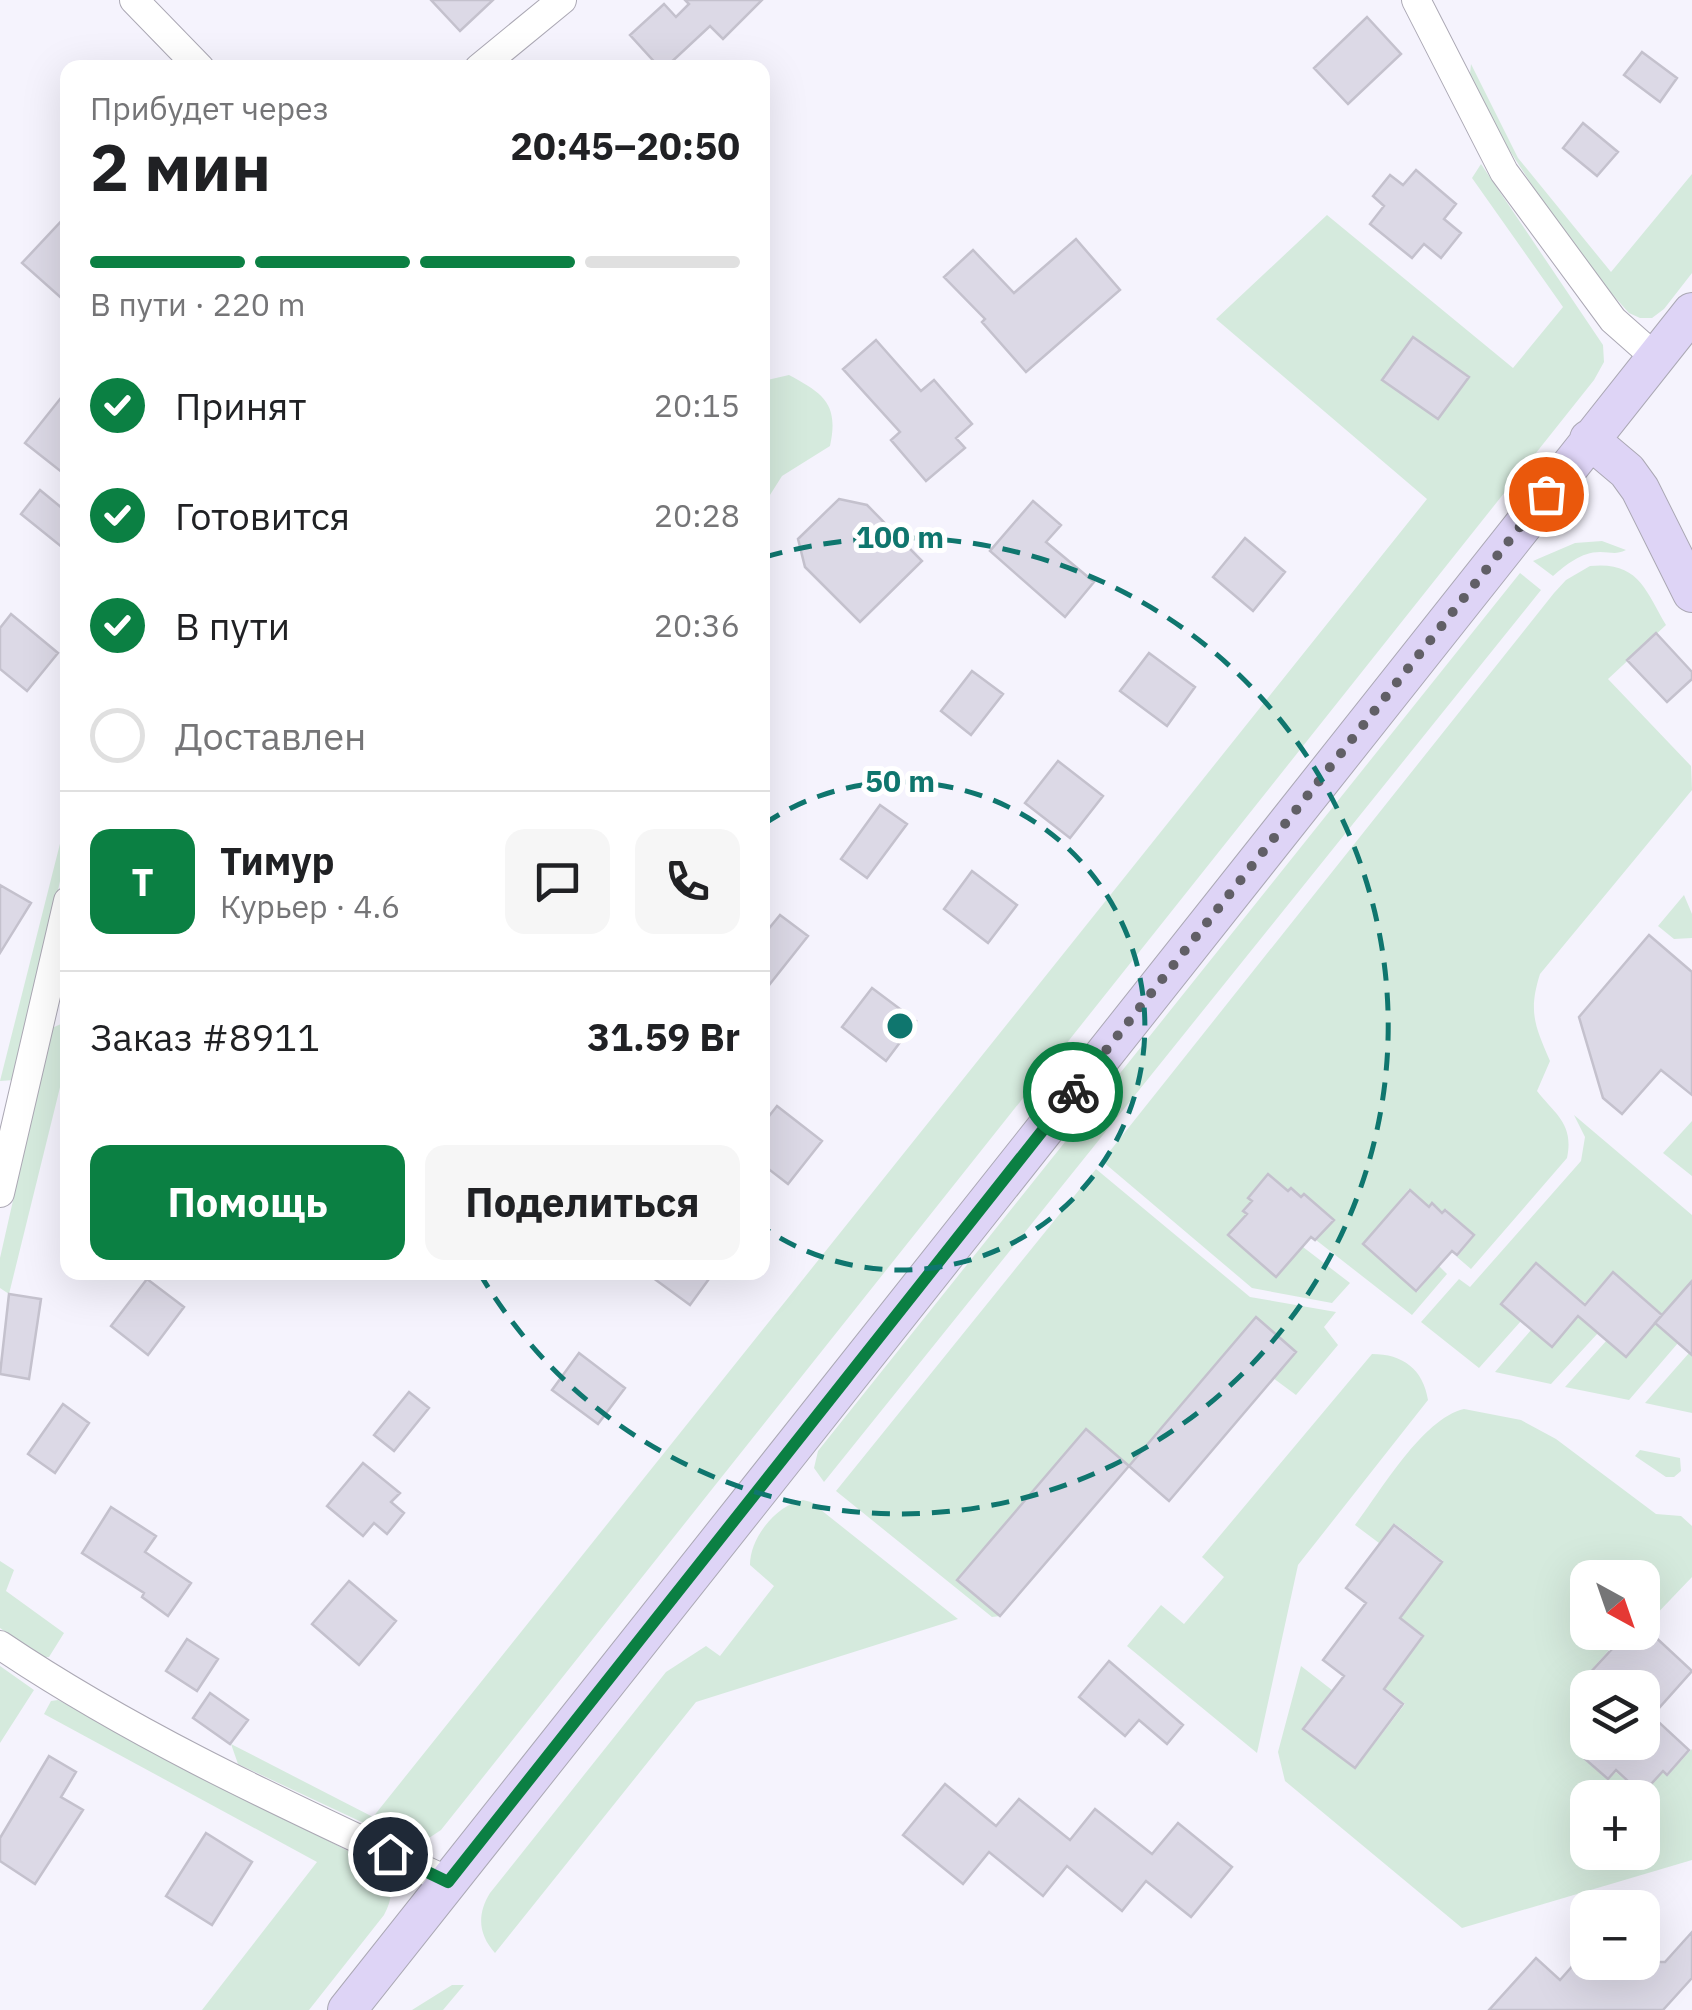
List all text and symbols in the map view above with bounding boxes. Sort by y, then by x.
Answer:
text: Прибудет через [90,87,329,129]
text: 20:45–20:50 [510,121,740,170]
text: 2 мин [90,124,271,209]
text: В пути · 220 m [90,283,306,325]
icon: check [90,378,145,433]
text: Принят [175,381,306,430]
text: 20:15 [654,384,740,426]
pin [1504,452,1589,537]
icon: bag [1519,467,1574,522]
icon: check [90,488,145,543]
text: Готовится [175,491,350,540]
text: 20:28 [654,494,740,536]
text: 100 m [856,517,944,556]
icon: check [90,598,145,653]
text: В пути [175,601,290,650]
text: 20:36 [654,604,740,646]
text: Доставлен [175,711,366,760]
text: 50 m [865,761,935,800]
button: chat [505,829,610,934]
button: phone [635,829,740,934]
text: Тимур [220,836,335,885]
text: Т [131,857,154,906]
text: Курьер · 4.6 [220,885,400,927]
centre of rings [882,1008,918,1044]
text: Заказ #8911 [90,1012,320,1061]
text: 31.59 Br [587,1012,740,1061]
courier [1023,1042,1123,1142]
icon: bike [1046,1065,1101,1120]
button: Помощь [90,1145,405,1260]
button: Поделиться [425,1145,740,1260]
north arrow [1570,1560,1660,1650]
map controls [1570,1560,1660,1980]
button: layers [1570,1670,1660,1760]
button: + [1570,1780,1660,1870]
pin [348,1812,433,1897]
icon: home [363,1827,418,1882]
button: − [1570,1890,1660,1980]

